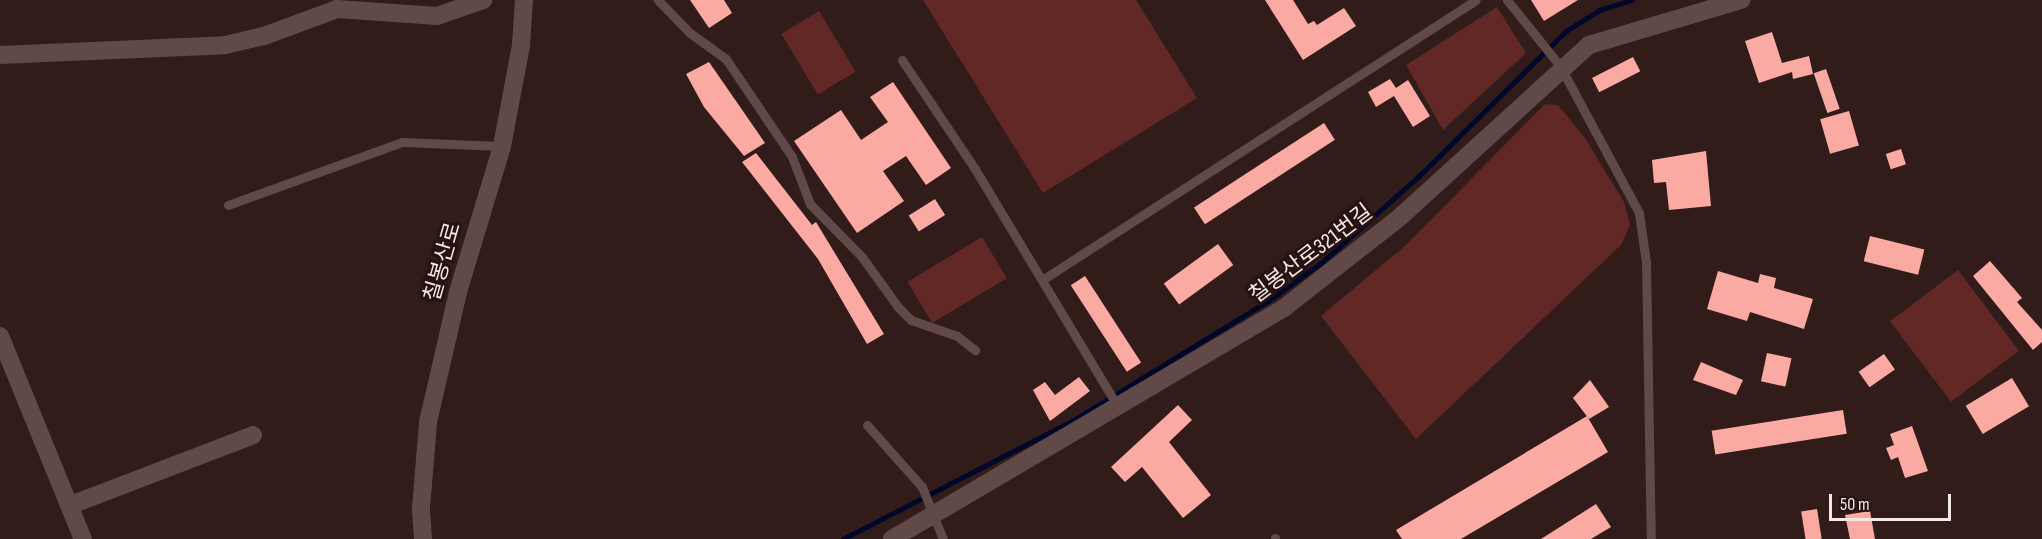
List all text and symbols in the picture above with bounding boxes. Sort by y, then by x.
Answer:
street label: 칠봉산로321번길 [1244,199,1378,309]
street label: 칠봉산로 [419,219,467,305]
scale bar [1832,482,1954,520]
text: 50 m [1840,494,1870,515]

